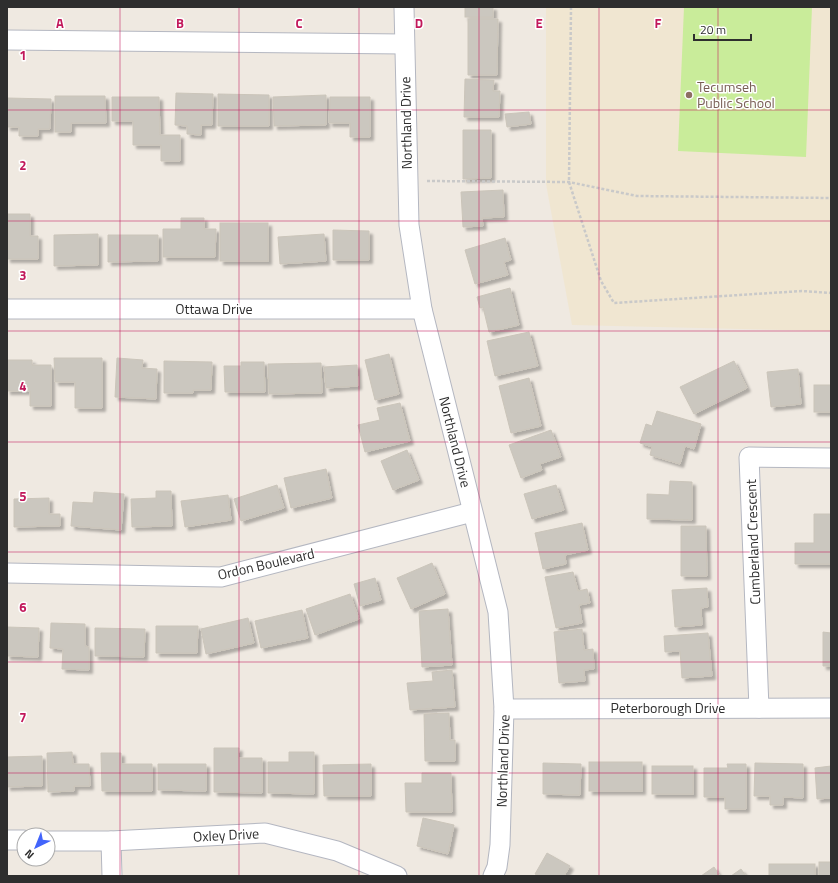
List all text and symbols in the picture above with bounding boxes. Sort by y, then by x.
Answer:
text: A [56,13,64,33]
text: B [176,13,184,33]
text: C [295,13,303,33]
text: D [415,13,423,33]
text: E [535,13,543,33]
text: F [655,13,662,33]
scale bar [694,16,751,42]
text: 20 m [700,20,726,39]
text: 1 [19,45,27,65]
street label: Northland Drive [394,76,417,170]
place label: Tecumseh Public School [697,76,775,113]
marker: Tecumseh Public School [684,90,694,100]
text: 2 [19,155,27,175]
text: 3 [19,265,27,285]
street label: Ottawa Drive [175,298,253,319]
text: 4 [19,376,27,396]
street label: Northland Drive [434,394,477,490]
street label: Cumberland Crescent [740,479,765,605]
text: 5 [19,486,27,506]
street label: Ordon Boulevard [215,542,316,585]
text: 6 [19,597,27,617]
street label: Peterborough Drive [611,697,725,718]
text: 7 [19,707,27,727]
street label: Northland Drive [490,714,515,808]
street label: Oxley Drive [192,822,260,847]
north arrow [16,827,56,867]
text: N [21,846,37,863]

